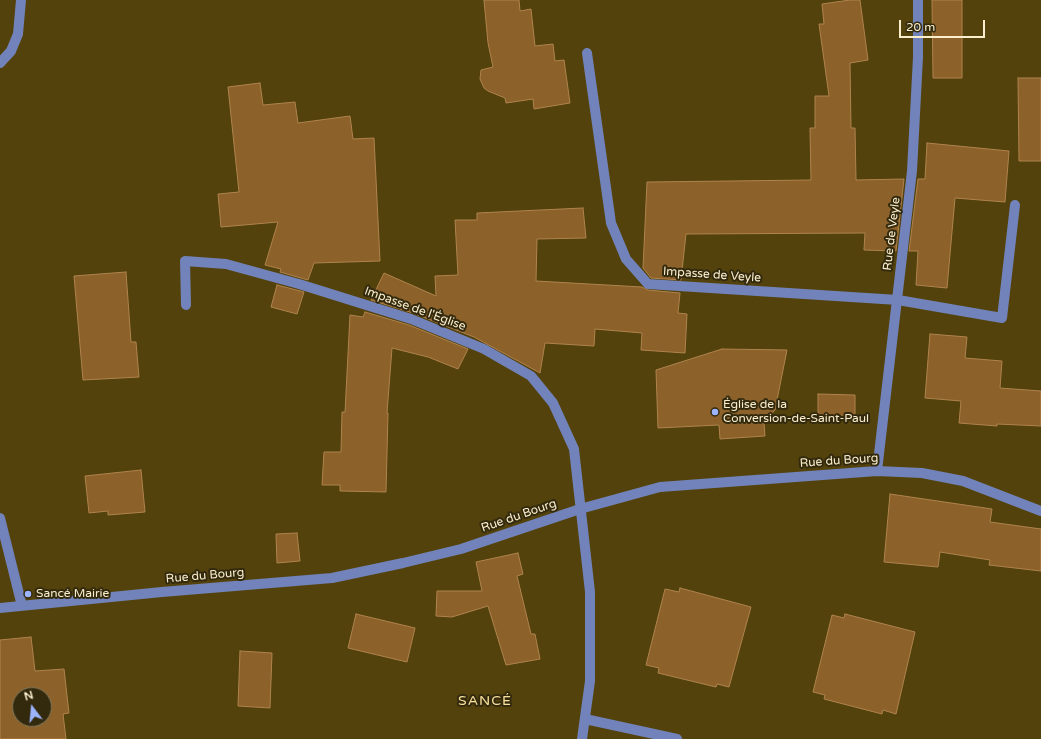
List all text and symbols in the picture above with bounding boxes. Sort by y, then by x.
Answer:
scale bar [901,12,987,38]
text: 20 m [906,20,935,34]
street label: Rue de Veyle [880,196,904,272]
street label: Impasse de Veyle [663,264,761,286]
street label: Impasse de l'Église [362,284,468,334]
place label: Église de la Conversion-de-Saint-Paul [723,398,869,426]
marker: Église de la Conversion-de-Saint-Paul [710,407,720,417]
street label: Rue du Bourg [799,451,879,471]
street label: Rue du Bourg [479,496,559,536]
street label: Rue du Bourg [165,565,245,587]
place label: Sancé Mairie [36,587,109,601]
marker: Sancé Mairie [23,589,33,599]
north arrow [12,687,52,727]
text: N [23,688,35,703]
district label: SANCÉ [458,693,512,709]

